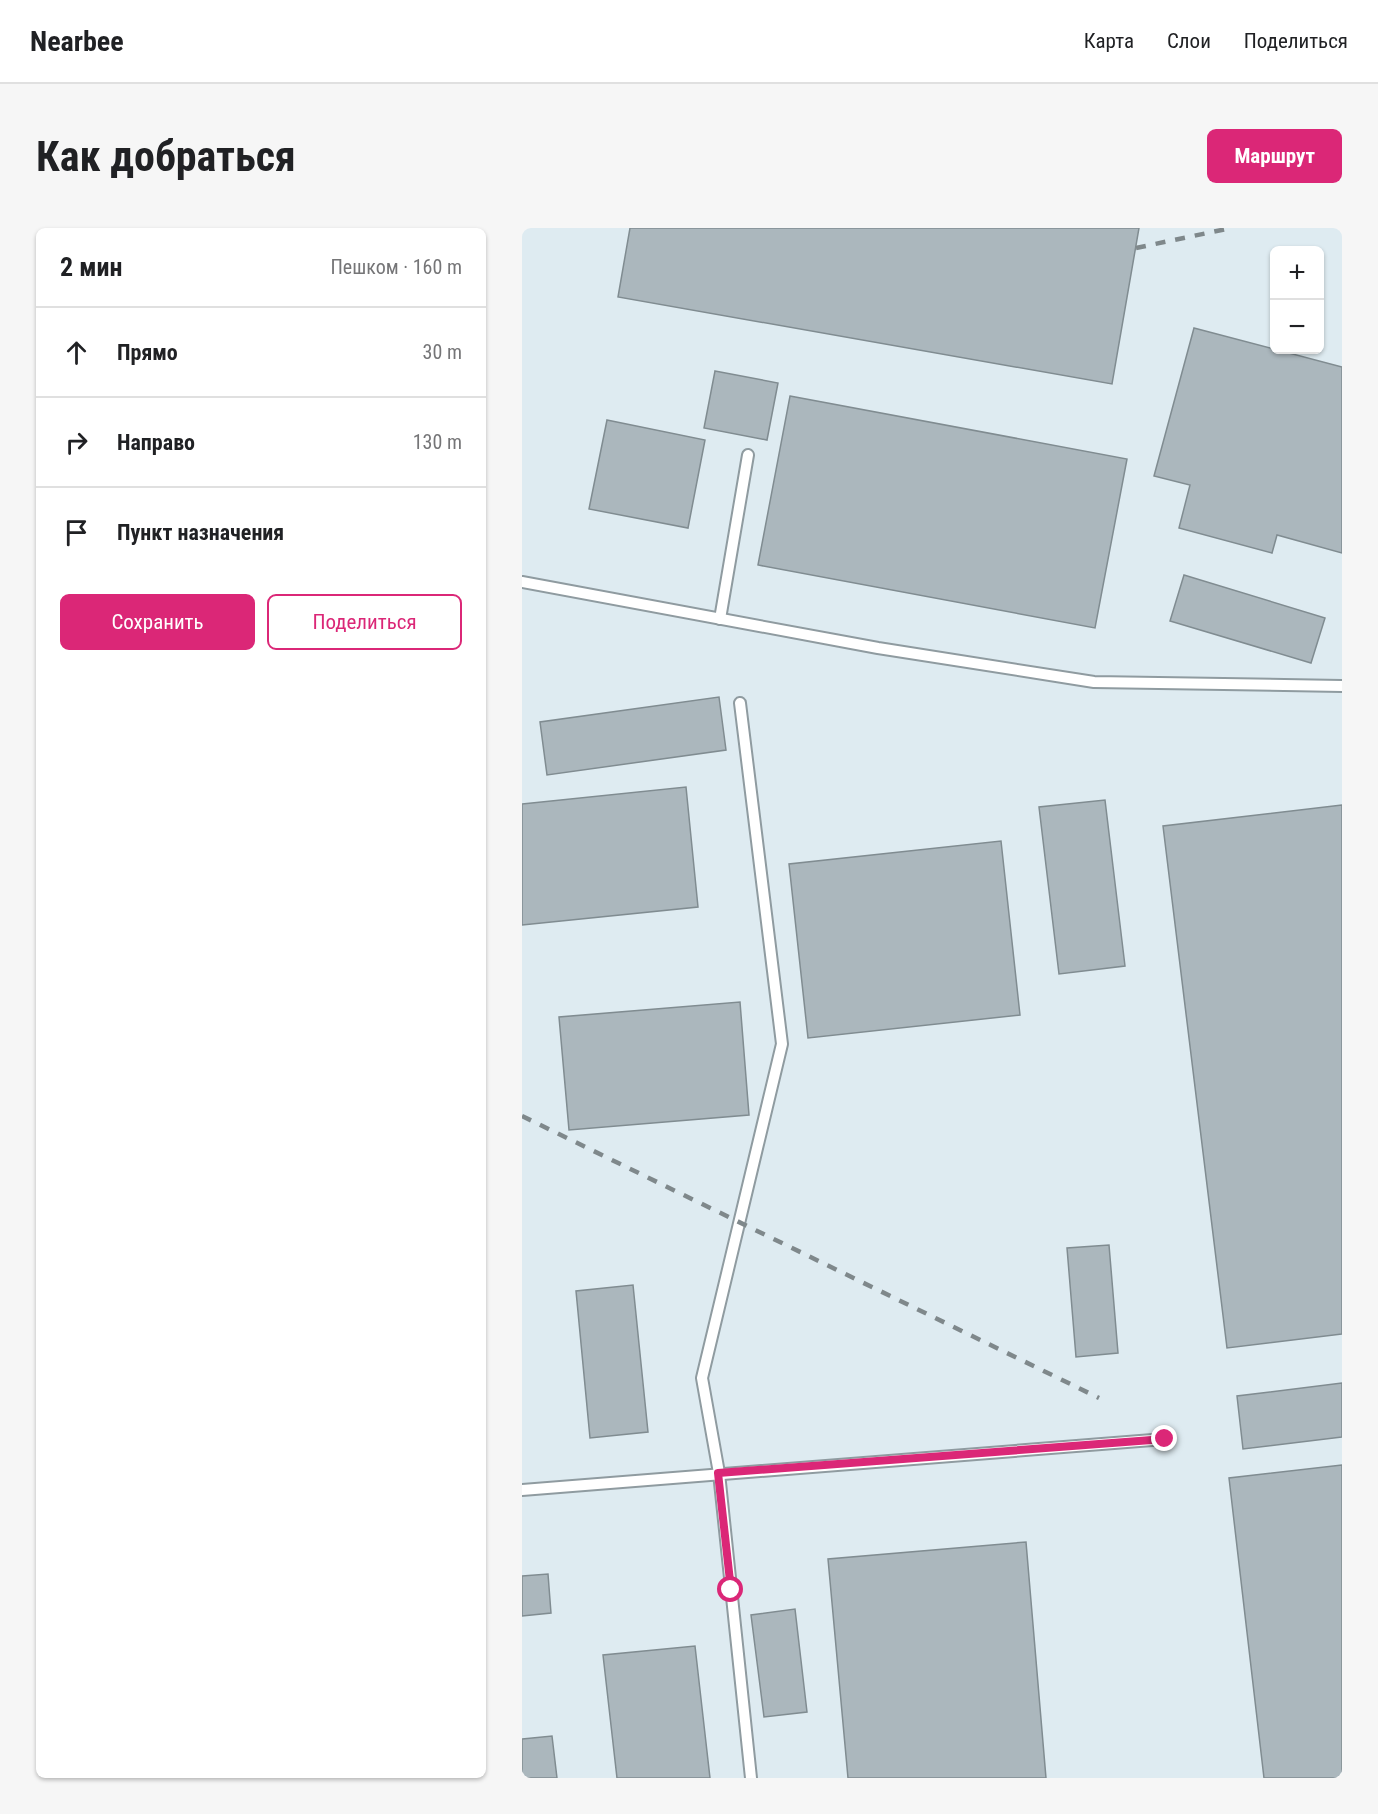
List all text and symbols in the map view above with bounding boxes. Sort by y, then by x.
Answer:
text: Nearbee [30,25,124,58]
text: Карта [1084,29,1134,53]
text: Слои [1167,29,1211,53]
text: Поделиться [1244,29,1348,53]
button: Маршрут [1207,129,1342,183]
text: Как добраться [36,132,296,181]
map controls [1270,246,1324,354]
button: + [1270,246,1324,300]
text: 2 мин [60,252,122,282]
text: Пешком · 160 m [330,255,462,279]
button: − [1270,300,1324,354]
icon: ahead [60,336,93,369]
text: Прямо [117,340,178,365]
text: 30 m [423,340,462,364]
icon: right [60,426,93,459]
text: Направо [117,430,195,455]
text: 130 m [413,430,462,454]
icon: arrive [60,516,93,549]
text: Пункт назначения [117,520,284,545]
button: Сохранить [60,594,255,650]
button: Поделиться [267,594,462,650]
route end [1151,1425,1177,1451]
route start [717,1576,743,1602]

